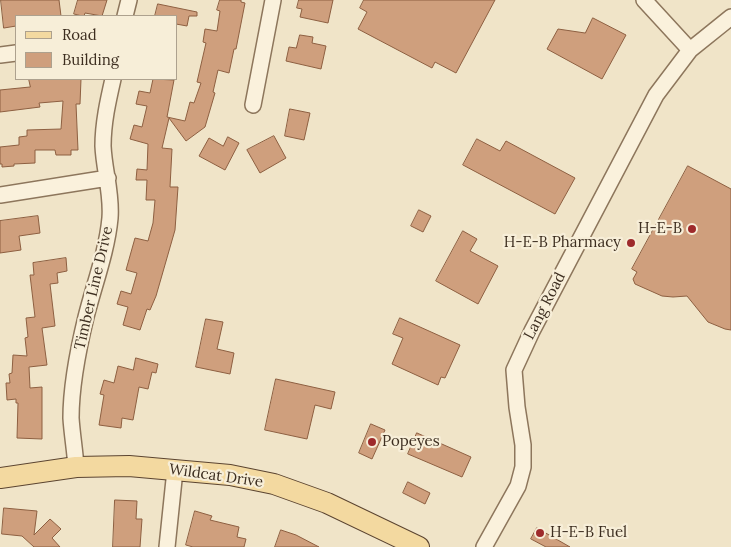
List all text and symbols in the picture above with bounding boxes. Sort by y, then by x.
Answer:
legend [15,15,178,80]
text: Road [62,25,97,44]
text: Building [62,50,119,69]
place label: H-E-B [638,220,682,238]
marker: H-E-B [686,223,698,235]
street label: Timber Line Drive [71,225,117,351]
place label: H-E-B Pharmacy [504,234,621,252]
marker: H-E-B Pharmacy [625,237,637,249]
street label: Lang Road [520,269,570,343]
place label: Popeyes [382,433,440,451]
marker: Popeyes [366,436,378,448]
street label: Wildcat Drive [168,460,264,492]
place label: H-E-B Fuel [550,524,627,542]
marker: H-E-B Fuel [534,527,546,539]

